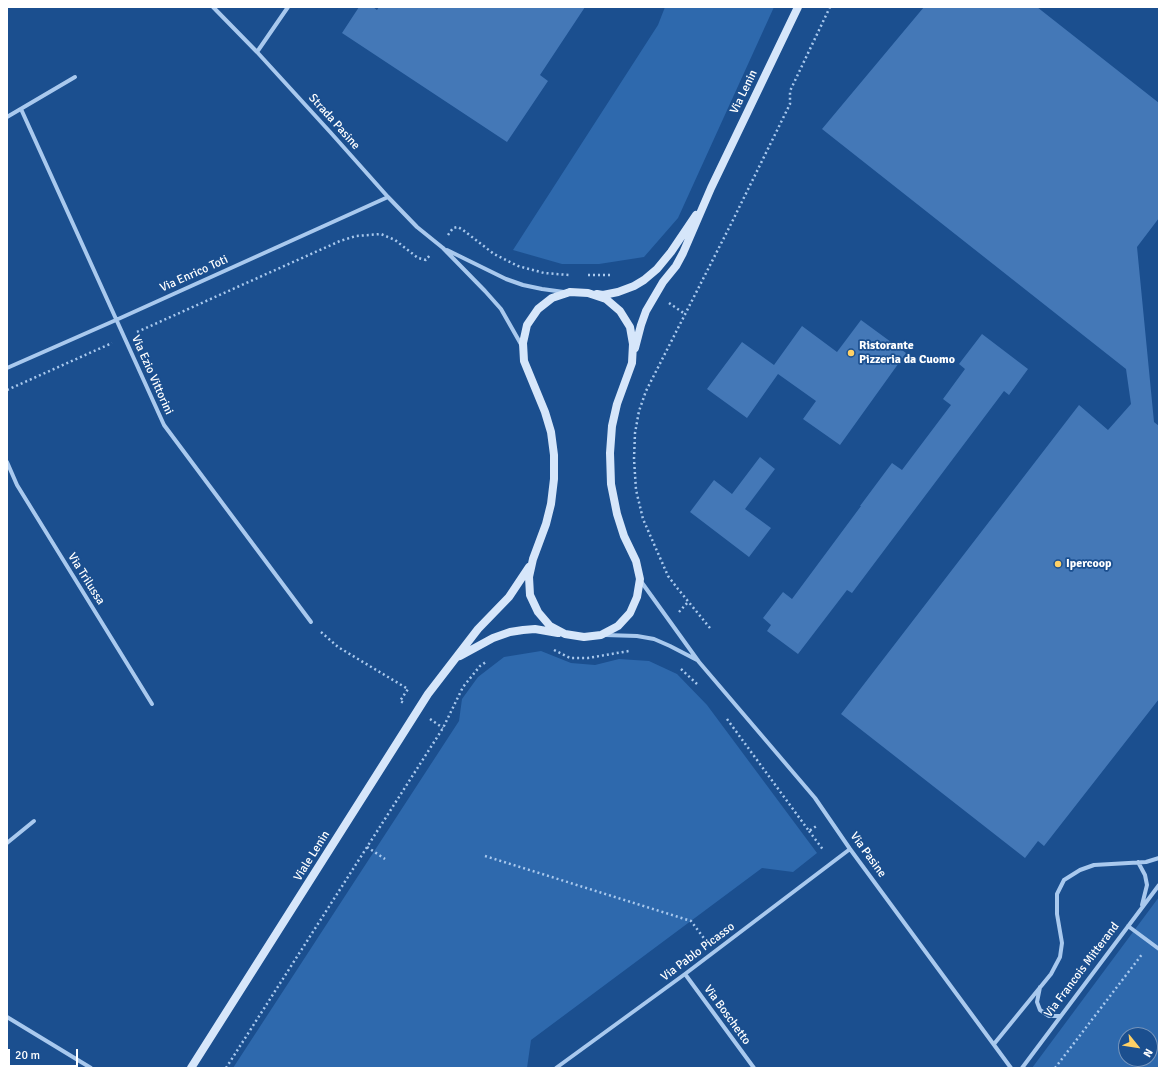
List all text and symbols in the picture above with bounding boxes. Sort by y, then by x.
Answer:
street label: Via Lenin [727,68,761,116]
street label: Strada Pasine [305,91,363,153]
street label: Via Enrico Toti [158,253,230,295]
street label: Via Ezio Vittorini [128,333,176,417]
place label: Ristorante Pizzeria da Cuomo [859,339,955,367]
marker: Ristorante Pizzeria da Cuomo [846,348,856,358]
street label: Via Trilussa [64,550,108,608]
place label: Ipercoop [1066,557,1111,571]
marker: Ipercoop [1053,559,1063,569]
street label: Viale Lenin [291,828,333,884]
street label: Via Pasine [847,830,889,880]
street label: Via Pablo Picasso [658,920,738,984]
street label: Via Francois Mitterand [1042,920,1122,1020]
street label: Via Boschetto [701,982,753,1048]
north arrow [1118,1027,1158,1067]
scale bar [10,1041,80,1067]
text: N [1140,1046,1156,1059]
text: 20 m [15,1048,40,1063]

